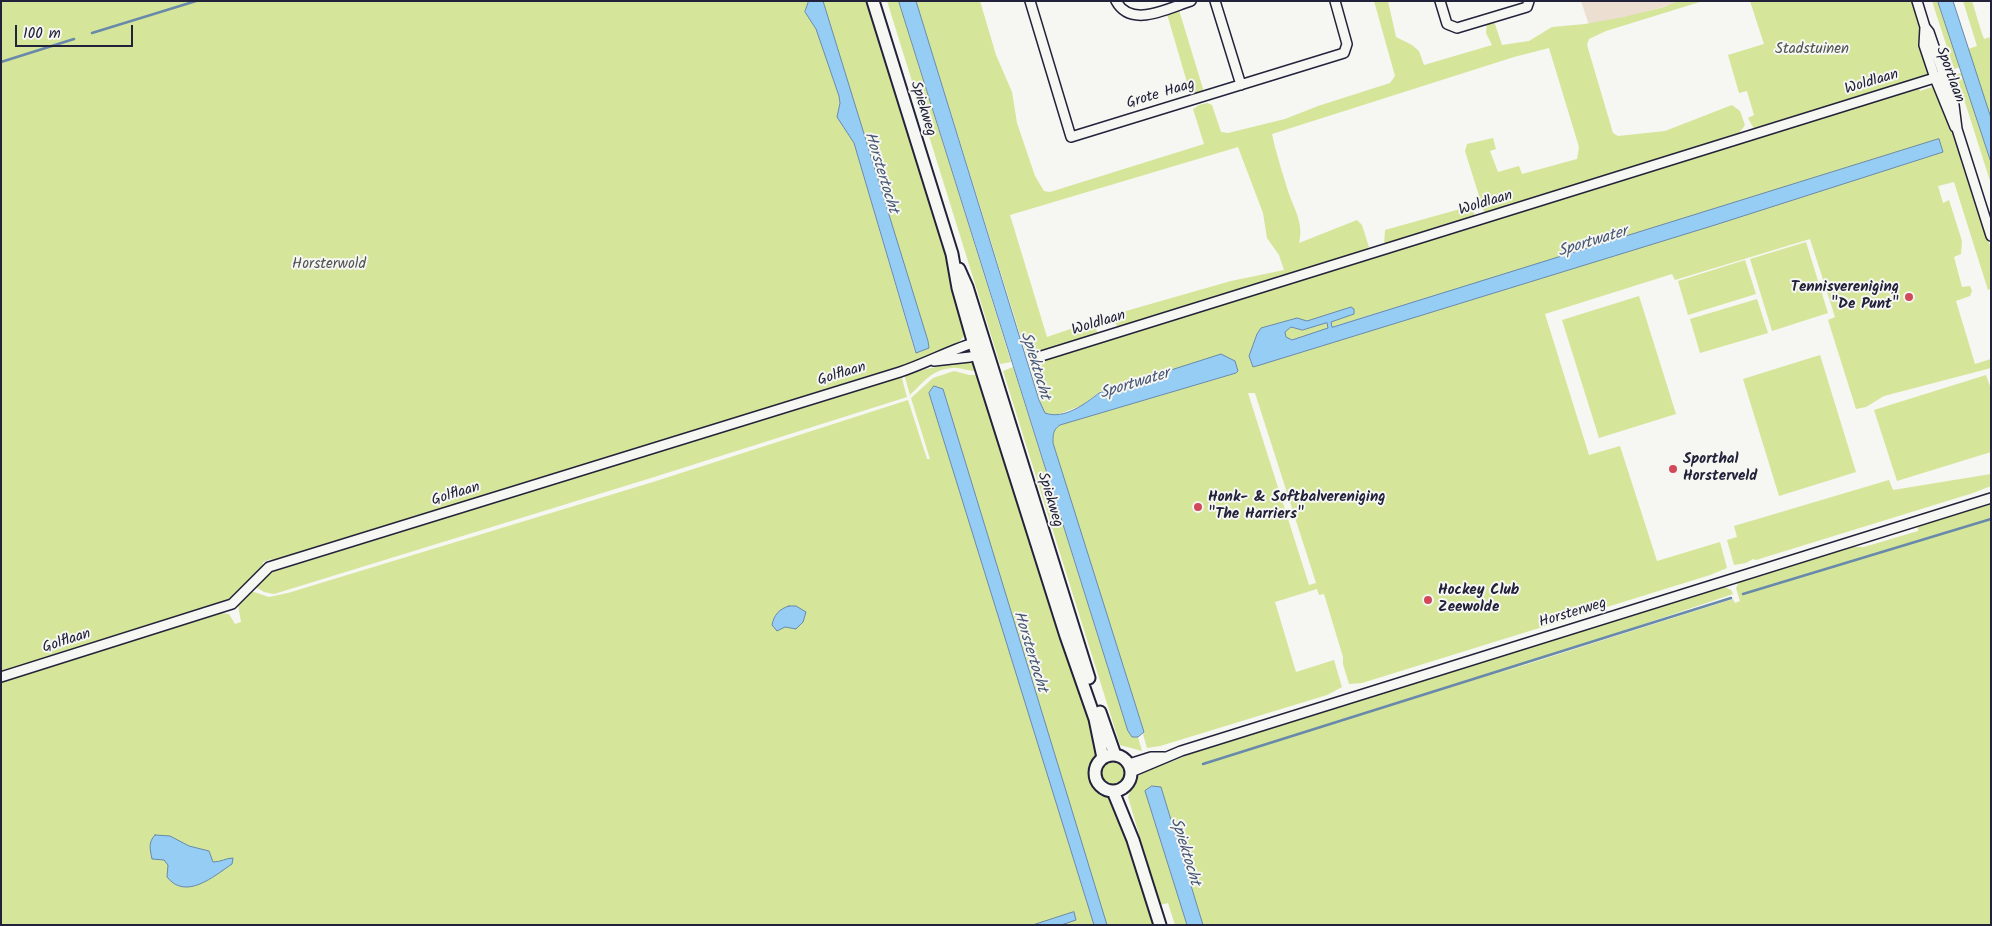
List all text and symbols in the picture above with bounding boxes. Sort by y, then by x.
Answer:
scale bar [18,15,135,47]
text: 100 m [23,22,61,46]
park label: Stadstuinen [1775,41,1849,59]
street label: Sportlaan [1931,44,1967,106]
street label: Woldlaan [1843,66,1901,100]
street label: Grote Haag [1125,76,1197,114]
street label: Spiekweg [905,79,939,139]
water label: Horstertocht [859,130,901,216]
street label: Woldlaan [1457,187,1515,221]
water label: Sportwater [1556,223,1630,263]
park label: Horsterwold [292,256,366,274]
place label: Tennisvereniging "De Punt" [1791,279,1899,314]
marker: Tennisvereniging "De Punt" [1903,291,1915,303]
street label: Woldlaan [1070,307,1128,341]
water label: Spiektocht [1015,330,1053,402]
street label: Golflaan [816,359,868,391]
water label: Sportwater [1098,365,1172,405]
place label: Sporthal Horsterveld [1683,451,1757,486]
marker: Sporthal Horsterveld [1667,463,1679,475]
street label: Spiekweg [1032,470,1066,530]
street label: Golflaan [430,479,482,511]
place label: Honk- & Softbalvereniging "The Harriers" [1208,489,1385,524]
marker: Honk- & Softbalvereniging "The Harriers" [1192,501,1204,513]
place label: Hockey Club Zeewolde [1438,582,1519,617]
marker: Hockey Club Zeewolde [1422,594,1434,606]
street label: Horsterweg [1537,595,1609,633]
water label: Horstertocht [1008,609,1050,695]
street label: Golflaan [41,626,93,658]
water label: Spiektocht [1165,816,1203,888]

